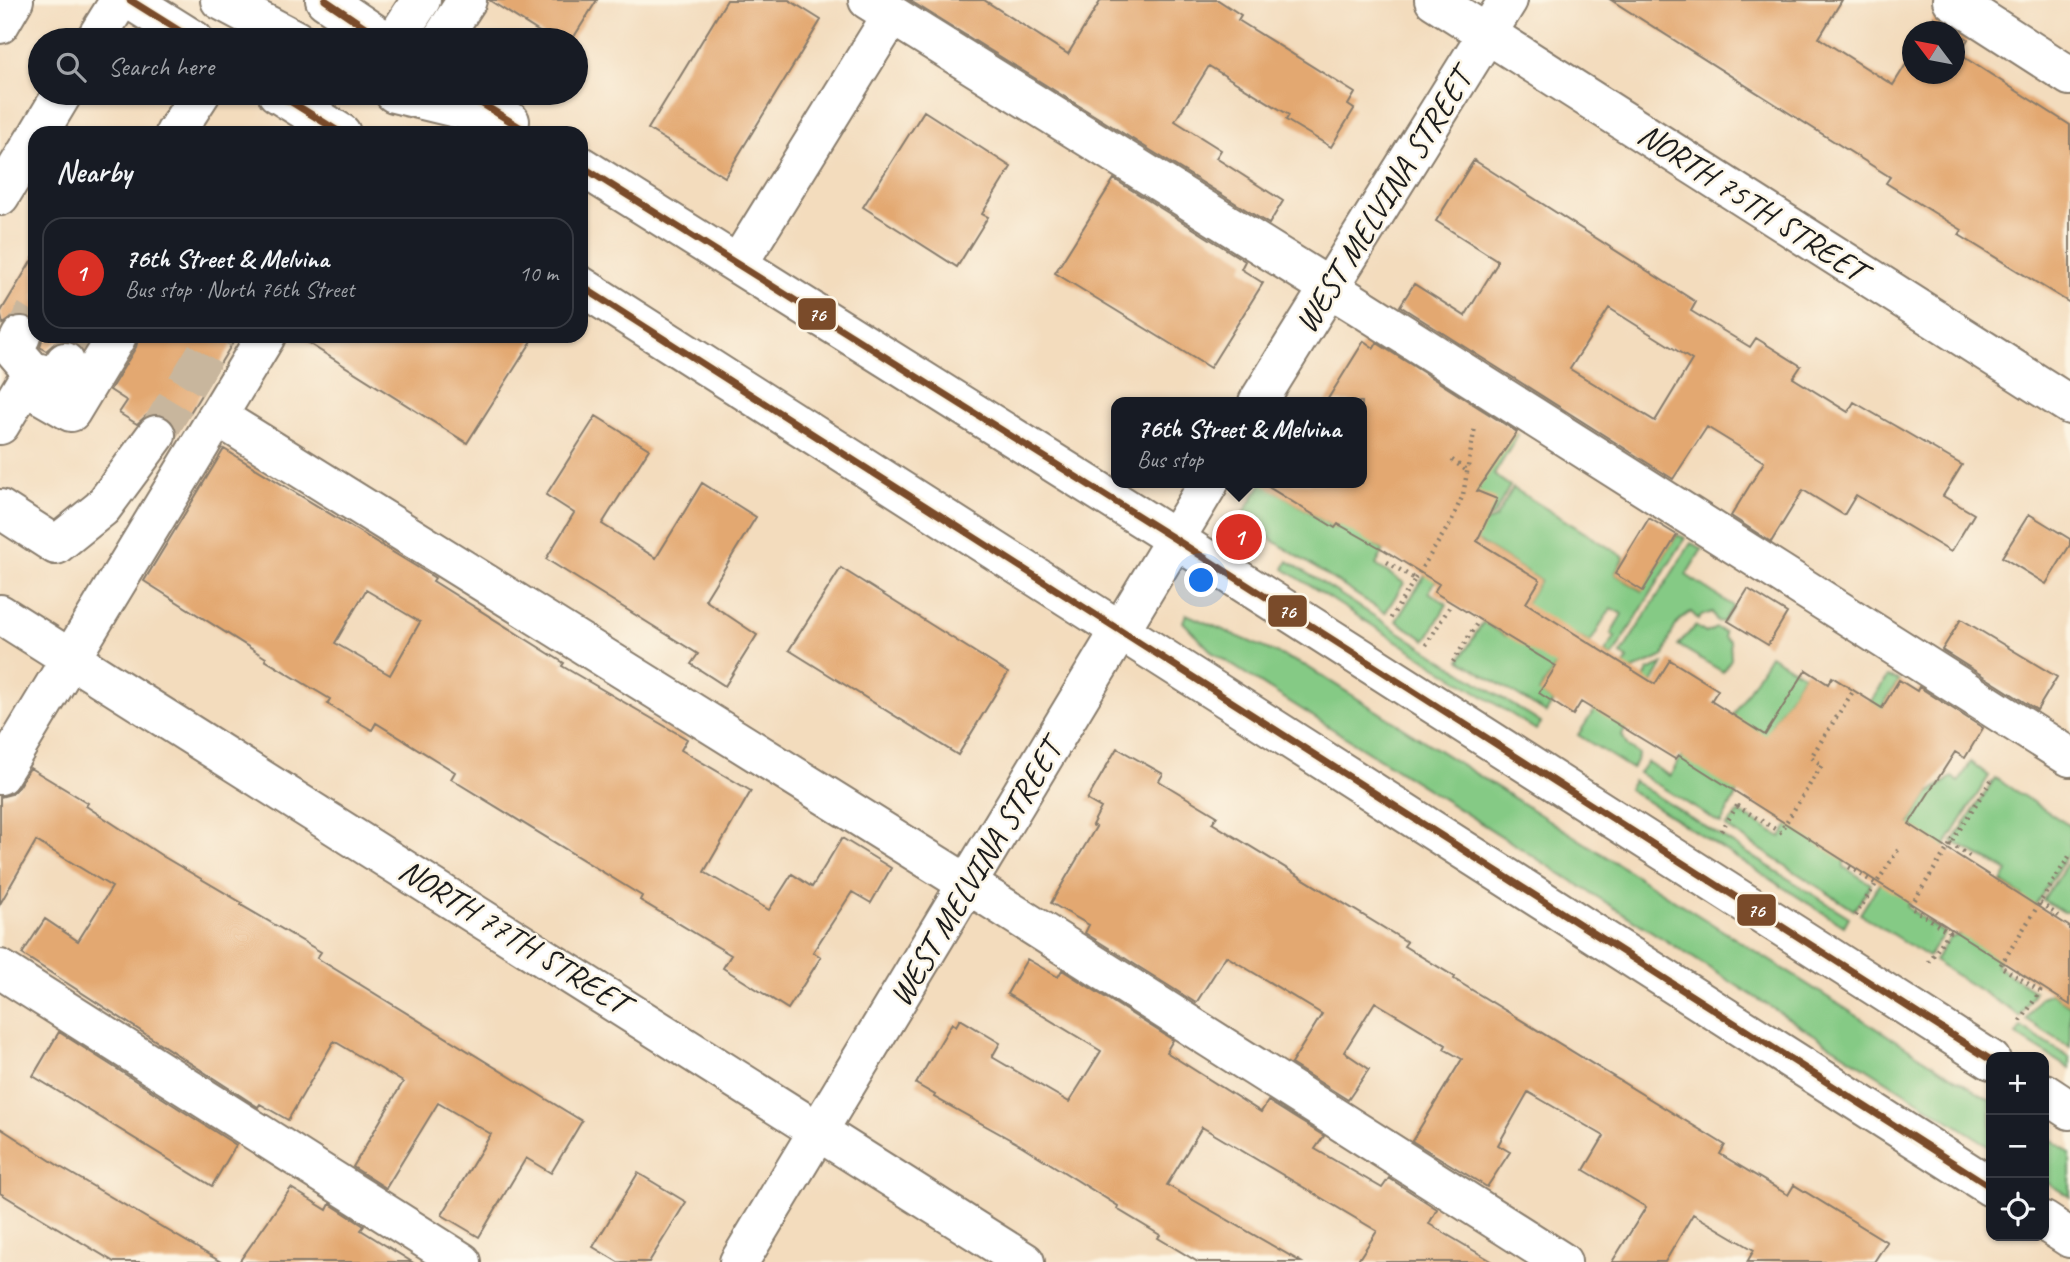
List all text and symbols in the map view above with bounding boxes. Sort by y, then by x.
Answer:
north arrow [1902,21,1965,84]
search box [28,28,588,105]
icon: search [52,48,90,86]
text: Search here [108,50,214,83]
street label: WEST MELVINA STREET [1285,55,1485,341]
street label: NORTH 75TH STREET [1630,113,1880,295]
text: Nearby [56,153,132,191]
text: 76th Street & Melvina [125,242,329,275]
text: 1 [76,259,86,288]
text: 10 m [519,259,558,288]
text: Bus stop · North 76th Street [125,275,354,304]
line badge: 76 [797,297,837,331]
text: 76 [808,303,828,327]
popup [1111,397,1367,488]
text: 76th Street & Melvina [1137,412,1341,445]
text: Bus stop [1137,445,1203,474]
pin: 1 [1216,511,1262,563]
your location [1184,563,1218,597]
line badge: 76 [1267,594,1308,628]
text: 76 [1278,600,1298,624]
street label: WEST MELVINA STREET [879,726,1075,1014]
street label: NORTH 77TH STREET [391,849,643,1028]
line badge: 76 [1736,893,1777,927]
text: 76 [1747,899,1767,923]
map controls [1986,1052,2049,1241]
button: + [1986,1052,2049,1115]
button: − [1986,1115,2049,1178]
button: locate [1986,1178,2049,1241]

